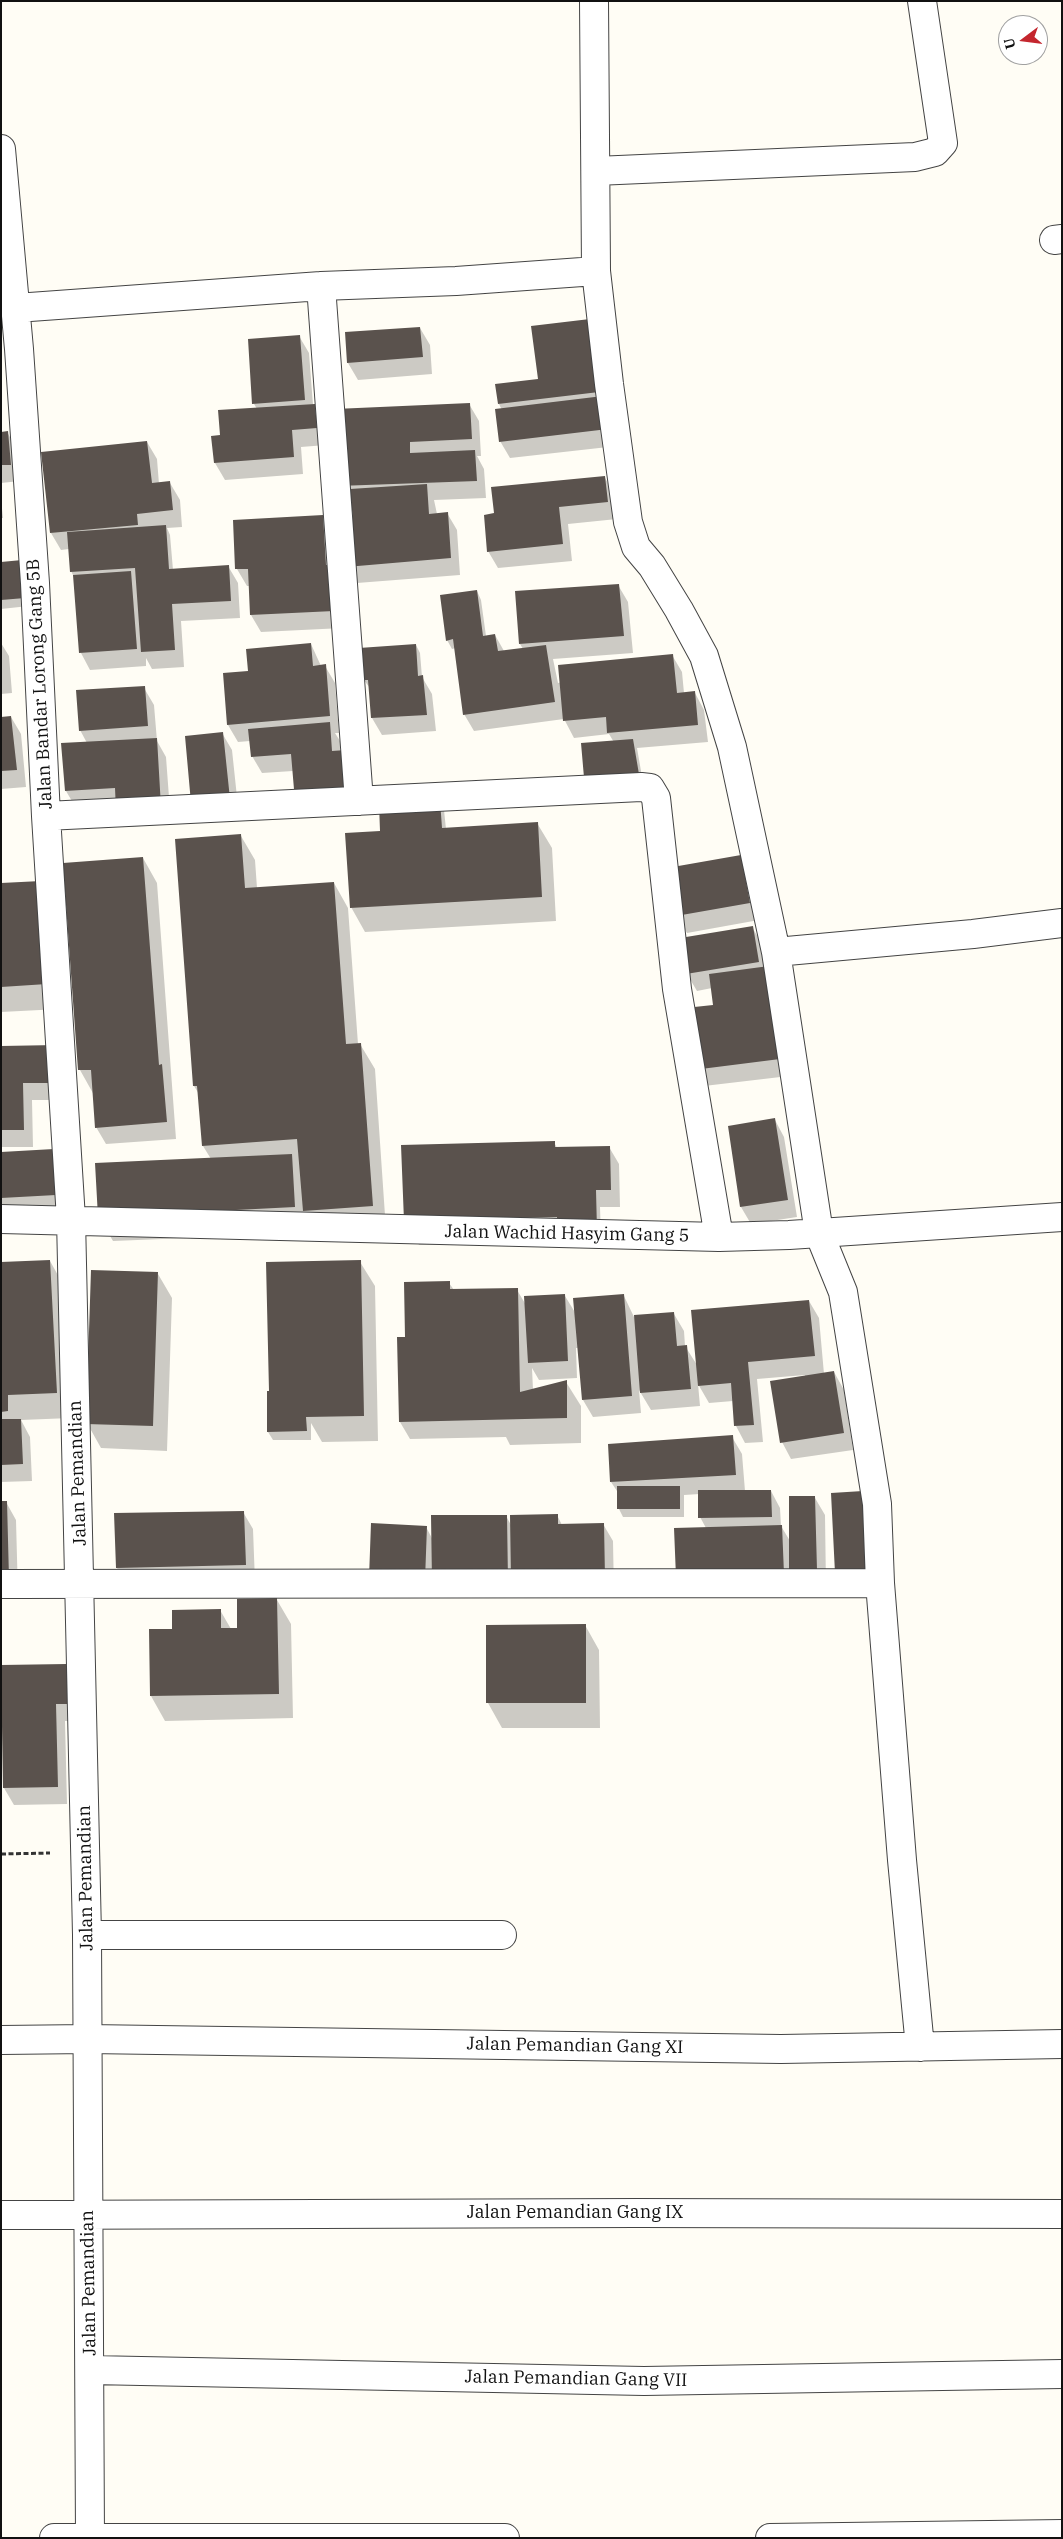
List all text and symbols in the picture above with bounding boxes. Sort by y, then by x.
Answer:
north arrow [998,15,1048,65]
text: U [999,36,1020,51]
street label: Jalan Bandar Lorong Gang 5B [23,558,57,810]
street label: Jalan Wachid Hasyim Gang 5 [444,1221,690,1247]
street label: Jalan Pemandian [65,1400,91,1546]
street label: Jalan Pemandian [74,1805,98,1951]
street label: Jalan Pemandian Gang XI [466,2033,684,2059]
street label: Jalan Pemandian Gang IX [467,2202,683,2224]
street label: Jalan Pemandian [77,2210,101,2356]
street label: Jalan Pemandian Gang VII [464,2366,688,2392]

